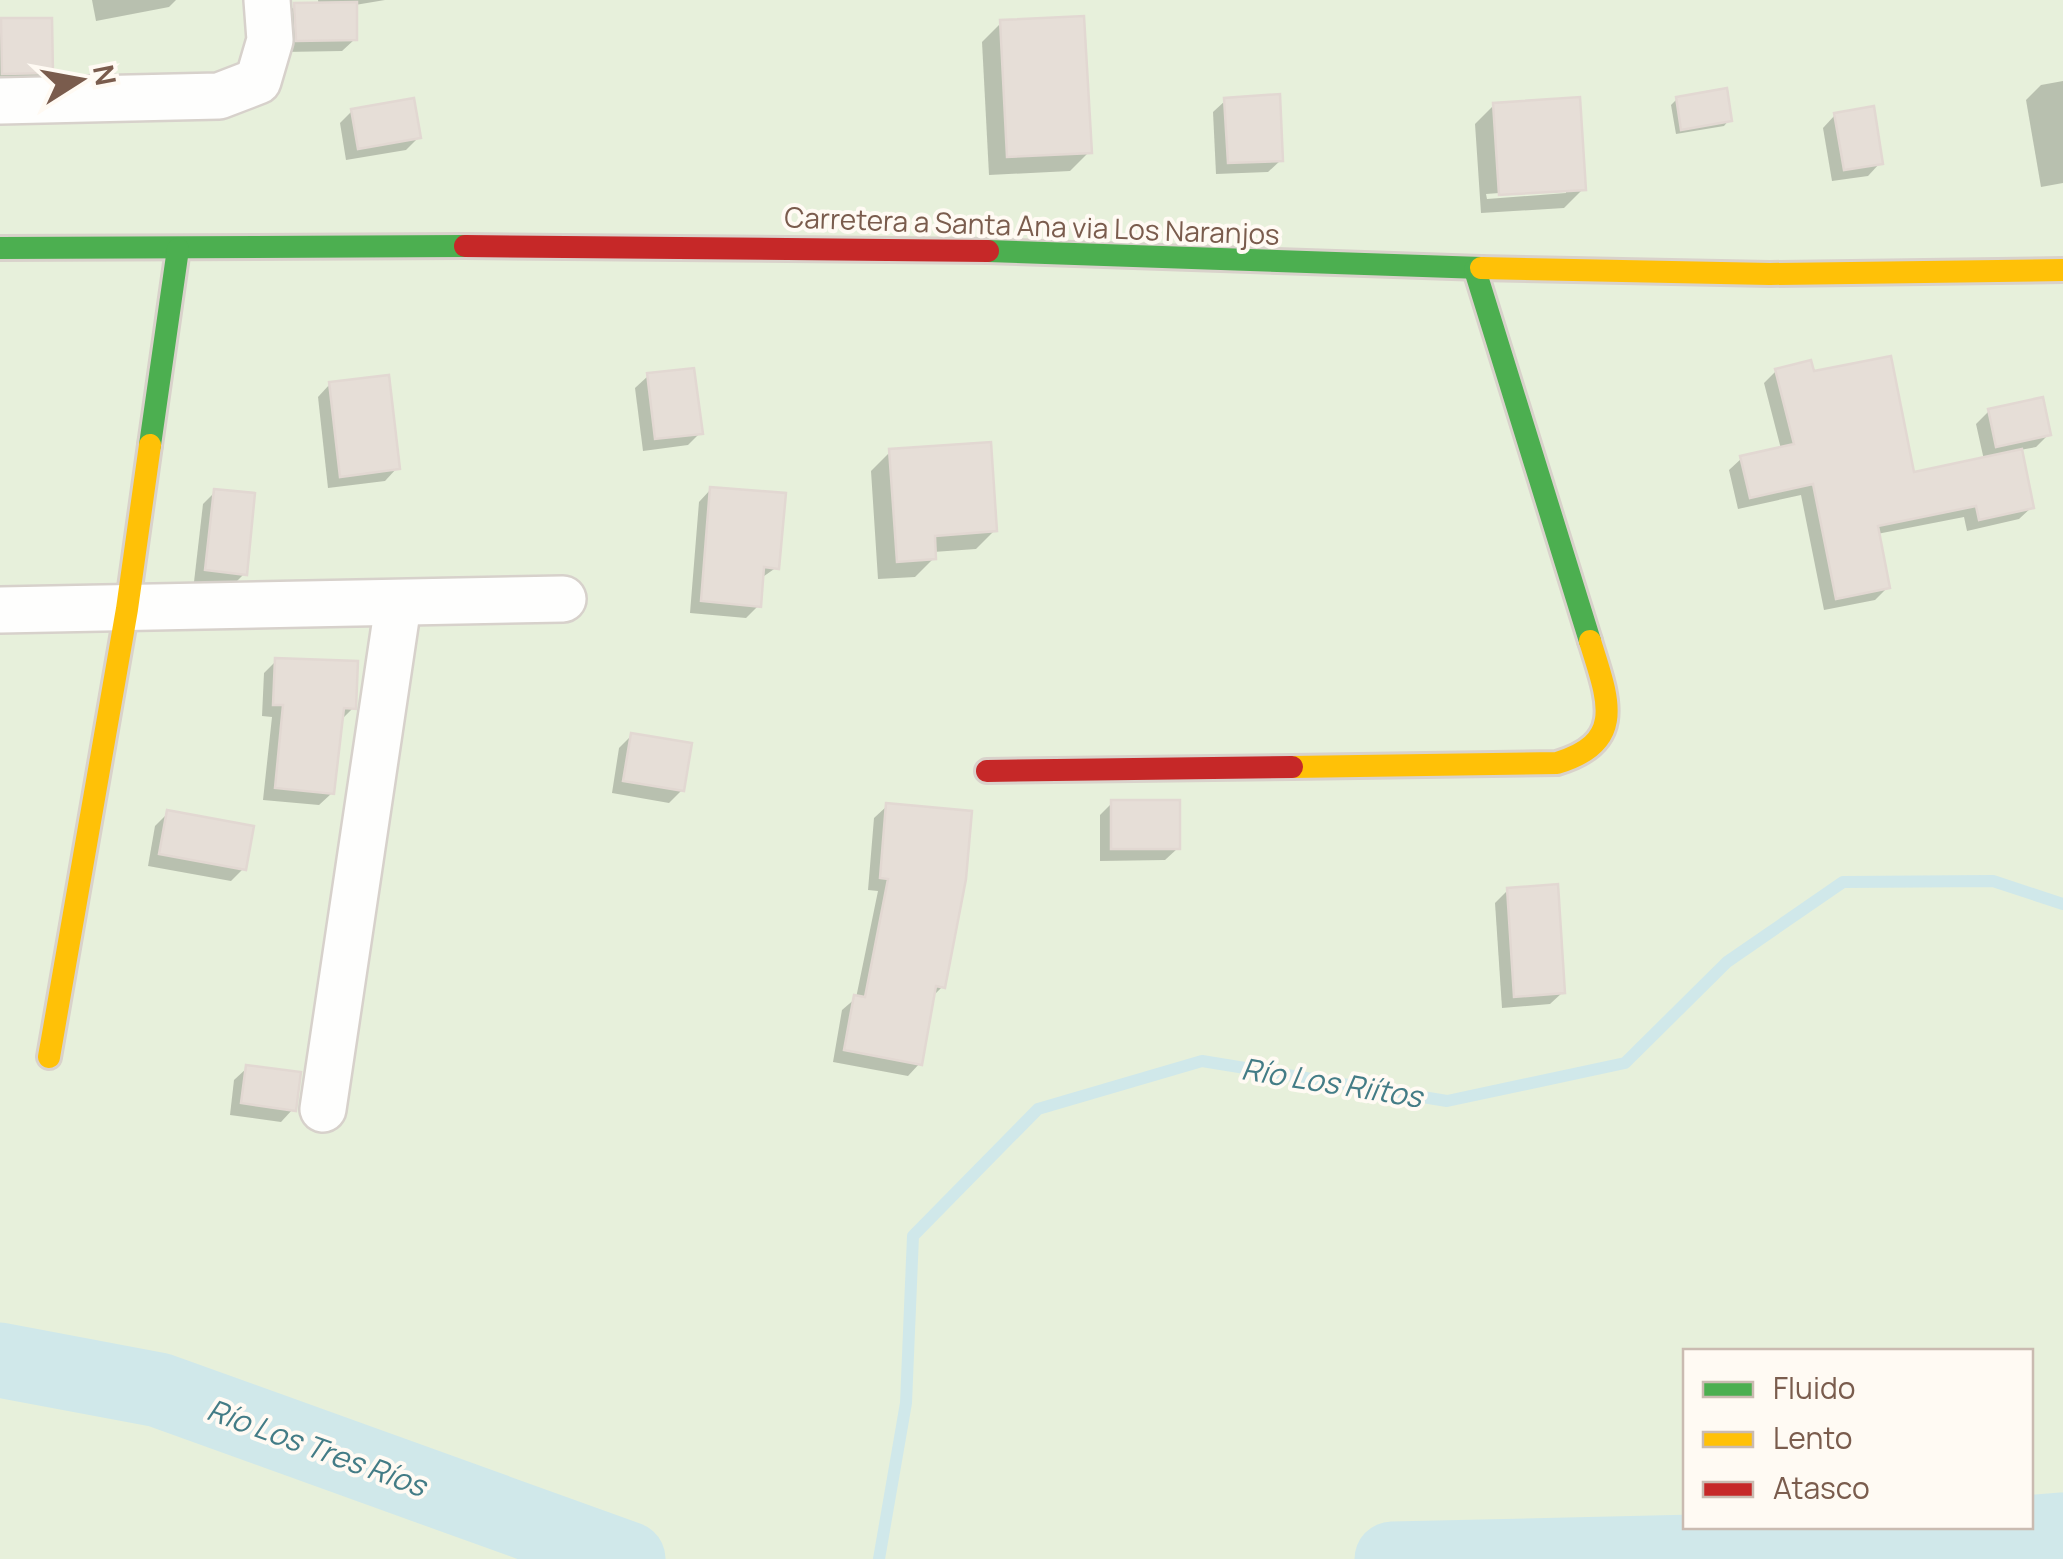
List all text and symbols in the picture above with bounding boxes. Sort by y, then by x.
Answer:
north arrow [30,30,130,130]
text: N [85,62,126,89]
street label: Carretera a Santa Ana via Los Naranjos [784,197,1280,253]
water label: Río Los Riítos [1239,1048,1427,1117]
legend [1683,1349,2033,1529]
text: Fluido [1773,1367,1855,1408]
water label: Río Los Tres Ríos [202,1388,434,1506]
text: Lento [1773,1417,1852,1458]
text: Atasco [1773,1467,1870,1508]

